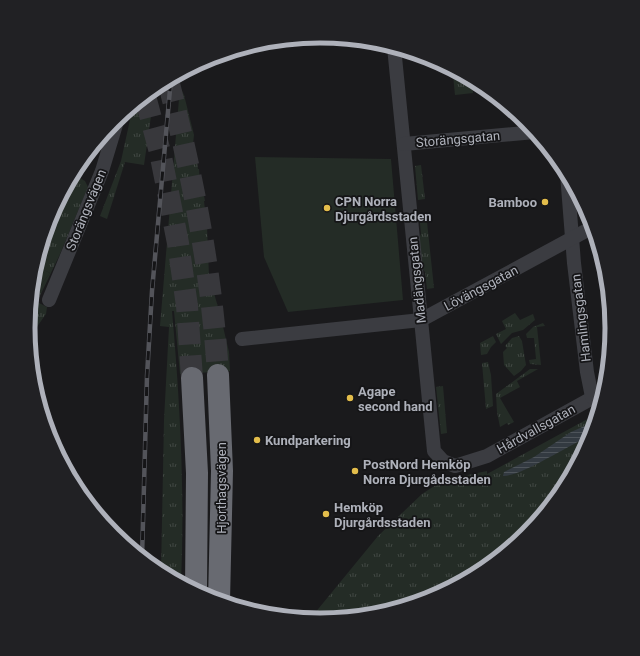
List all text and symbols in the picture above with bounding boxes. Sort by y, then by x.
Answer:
street label: Storängsgatan [415,128,501,150]
street label: Storängsvägen [63,167,109,253]
place label: CPN Norra Djurgårdsstaden [335,194,431,224]
place label: Bamboo [488,195,537,210]
marker: Bamboo [540,197,550,207]
marker: CPN Norra Djurgårdsstaden [322,203,332,213]
street label: Madängsgatan [405,236,429,324]
street label: Lövängsgatan [441,262,521,314]
street label: Hamlingsgatan [568,273,594,363]
place label: Agape second hand [358,384,433,414]
marker: Agape second hand [345,393,355,403]
street label: Hårdvallsgatan [494,401,578,457]
place label: Kundparkering [265,433,351,448]
marker: Kundparkering [252,435,262,445]
street label: Hjorthagsvägen [214,442,229,534]
place label: PostNord Hemköp Norra Djurgådsstaden [363,457,491,487]
marker: PostNord Hemköp Norra Djurgådsstaden [350,466,360,476]
place label: Hemköp Djurgårdsstaden [334,500,430,530]
marker: Hemköp Djurgårdsstaden [321,509,331,519]

